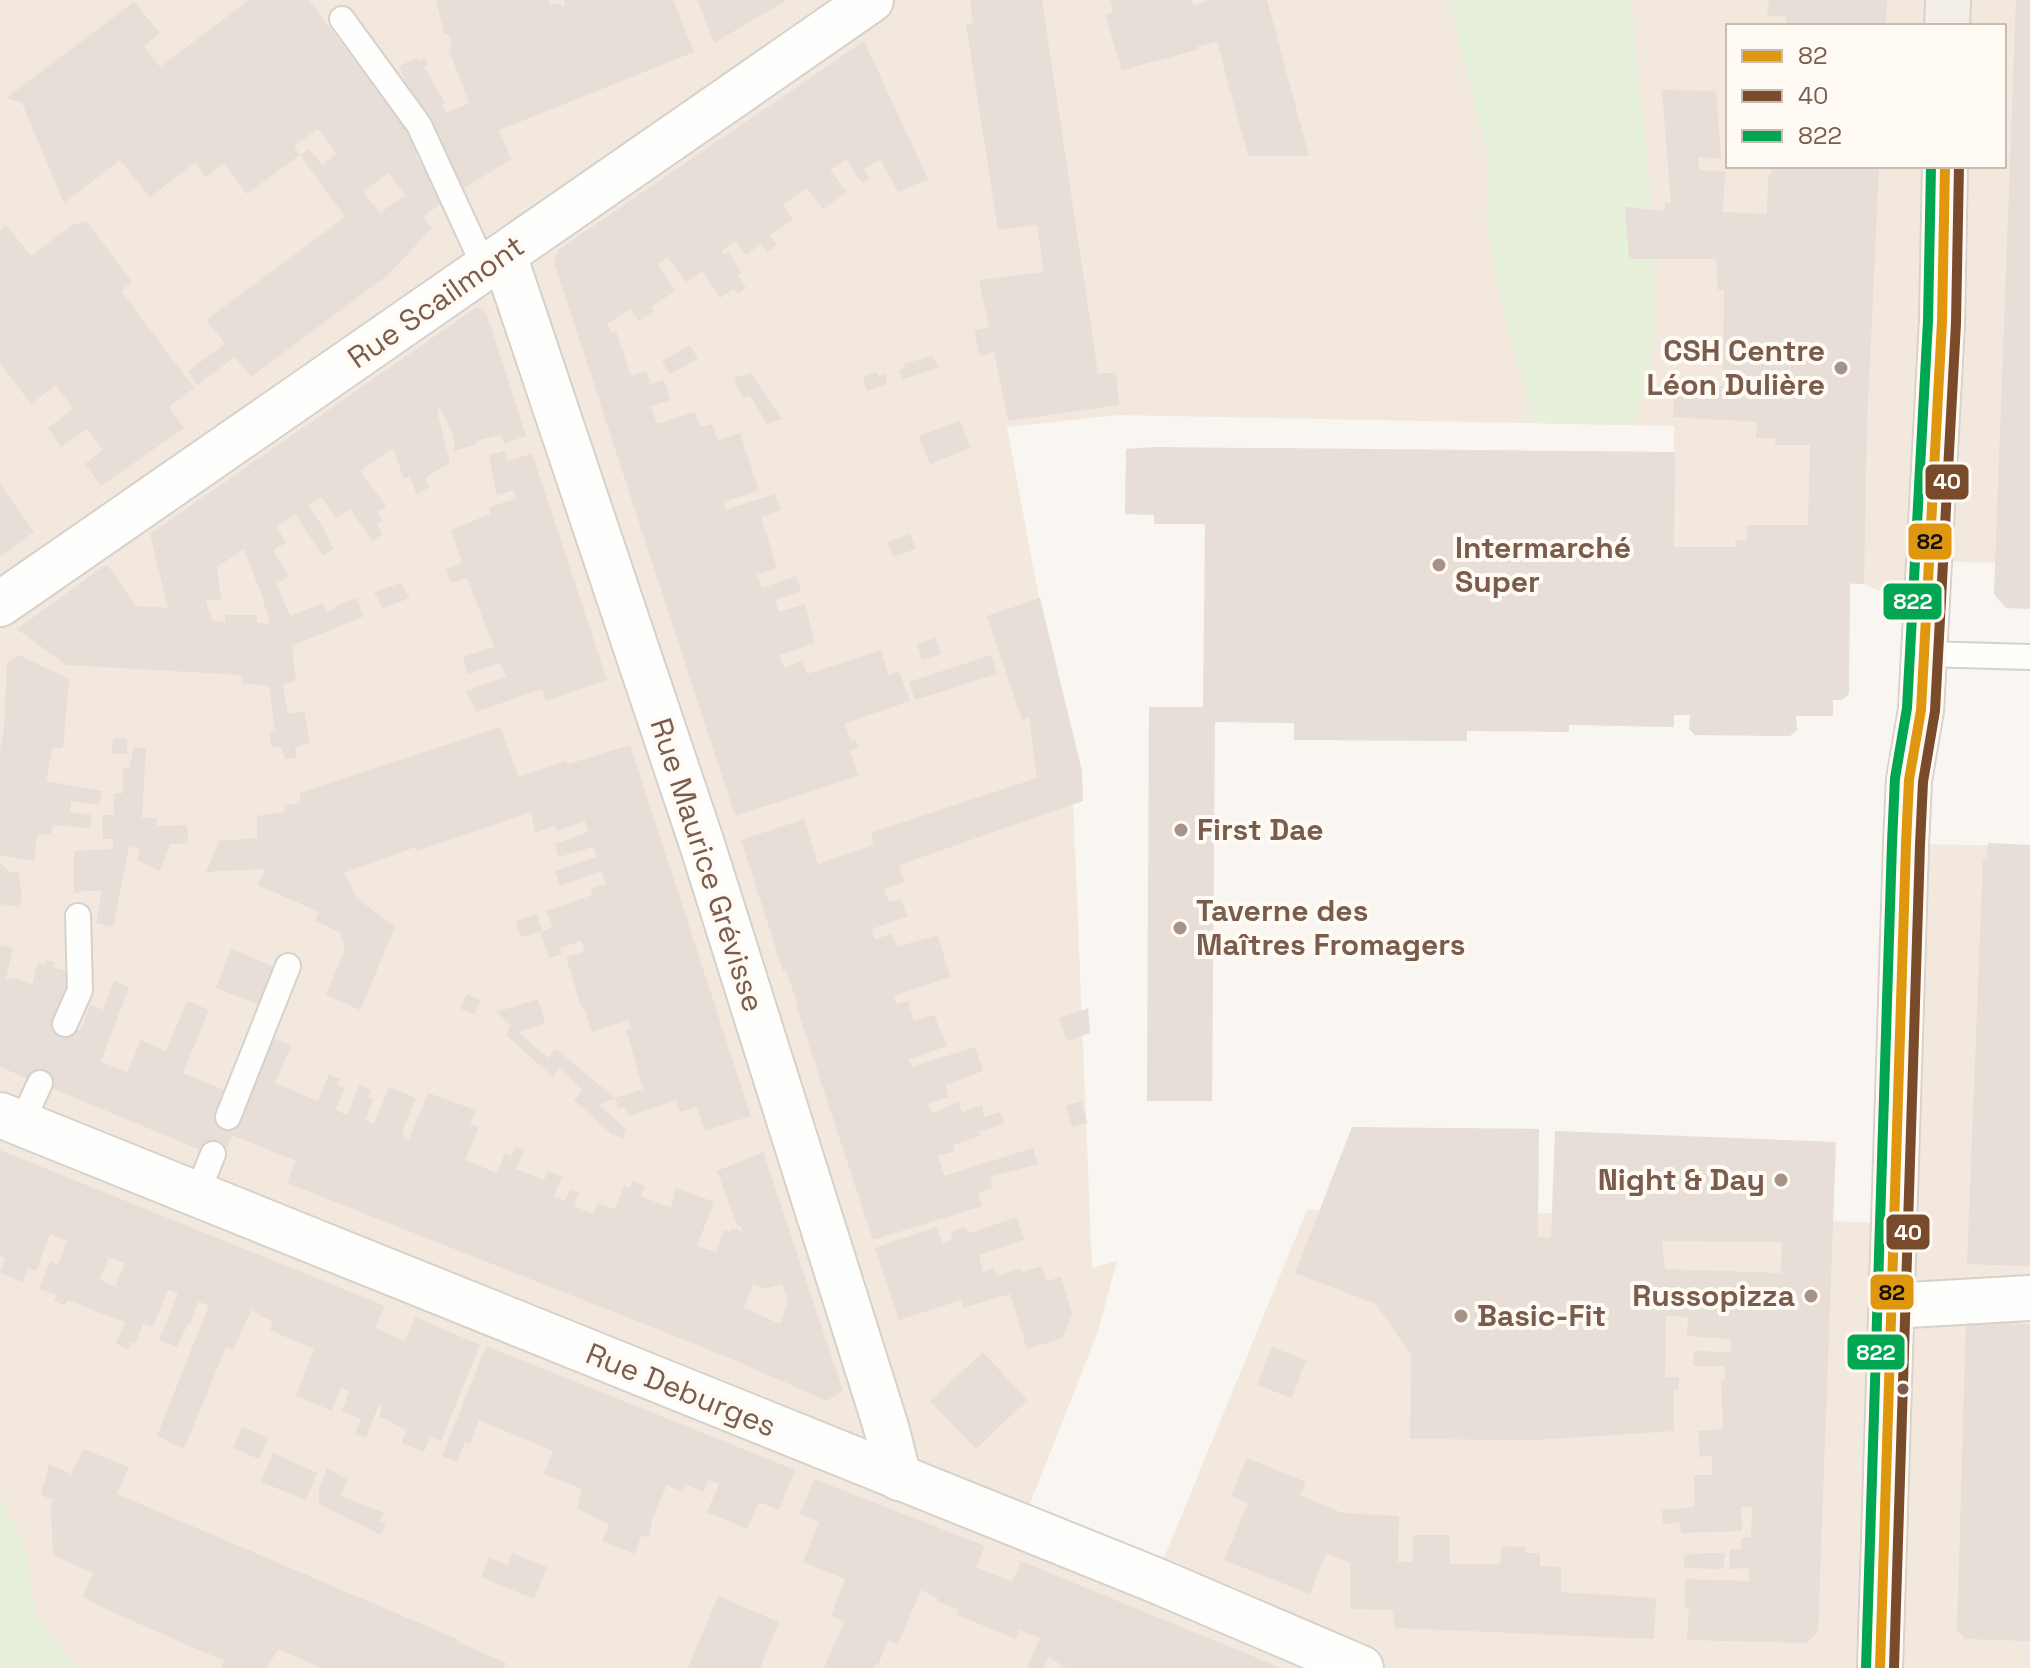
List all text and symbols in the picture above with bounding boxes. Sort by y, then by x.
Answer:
legend [1726,24,2006,168]
text: 82 [1798,40,1827,71]
text: 40 [1798,80,1828,111]
text: 822 [1798,120,1842,151]
street label: Rue Scailmont [340,226,532,377]
place label: CSH Centre Léon Dulière [1647,331,1825,404]
marker: CSH Centre Léon Dulière [1832,359,1850,377]
line badge: 40 [1924,463,1970,501]
text: 40 [1933,467,1961,495]
line badge: 82 [1907,522,1953,561]
text: 82 [1917,527,1943,555]
place label: Intermarché Super [1455,528,1631,601]
marker: Intermarché Super [1430,556,1448,574]
line badge: 822 [1882,582,1943,621]
text: 822 [1893,587,1933,615]
street label: Rue Maurice Grévisse [642,713,773,1017]
place label: First Dae [1197,810,1324,849]
marker: First Dae [1172,821,1190,839]
place label: Taverne des Maîtres Fromagers [1196,891,1466,964]
marker: Taverne des Maîtres Fromagers [1171,919,1189,937]
place label: Night & Day [1598,1160,1765,1199]
marker: Night & Day [1772,1171,1790,1189]
line badge: 40 [1885,1213,1931,1251]
text: 40 [1894,1218,1922,1246]
line badge: 82 [1869,1273,1915,1311]
place label: Russopizza [1632,1276,1795,1315]
text: 82 [1879,1278,1905,1306]
marker: Russopizza [1802,1287,1820,1305]
place label: Basic-Fit [1477,1296,1606,1335]
marker: Basic-Fit [1452,1307,1470,1325]
line badge: 822 [1846,1333,1906,1371]
street label: Rue Deburges [580,1334,782,1445]
text: 822 [1856,1338,1896,1366]
unlabelled marker [1895,1381,1911,1397]

